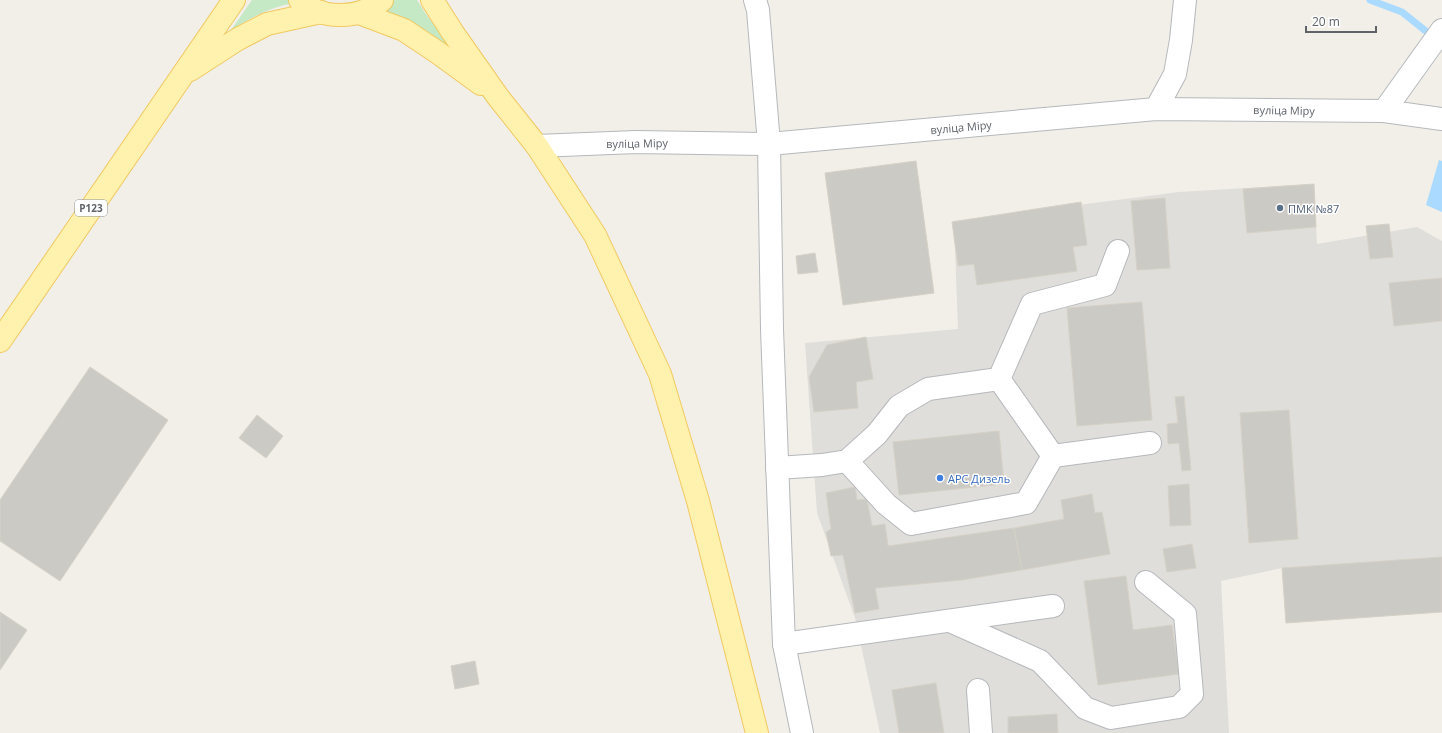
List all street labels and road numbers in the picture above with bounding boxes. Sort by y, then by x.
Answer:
street label: вуліца Міру [1253,102,1315,118]
street label: вуліца Міру [930,117,993,137]
street label: вуліца Міру [606,135,668,151]
road number: Р123 [75,200,107,216]

